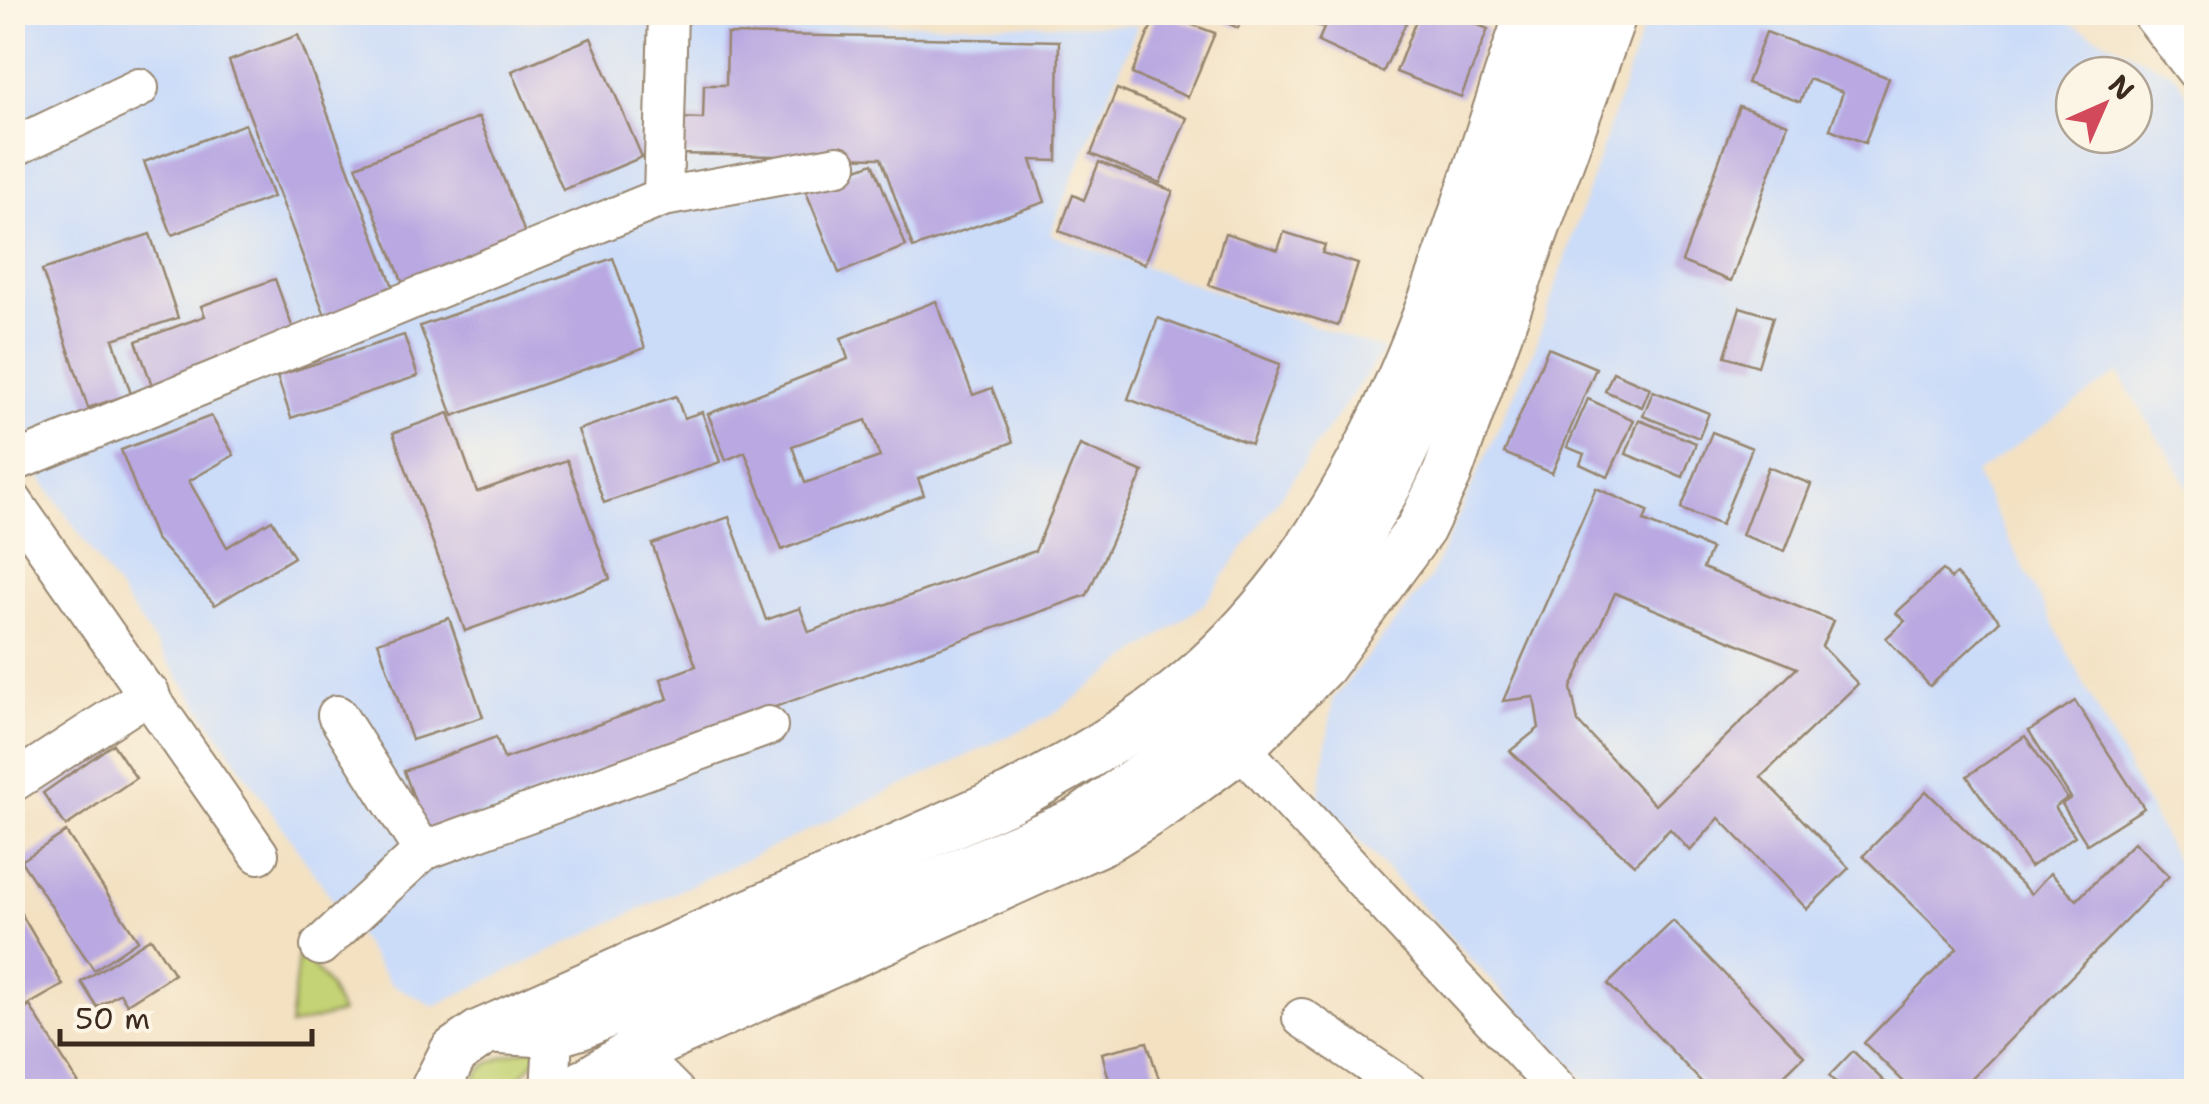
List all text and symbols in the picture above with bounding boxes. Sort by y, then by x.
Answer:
north arrow [2054,55,2154,155]
text: N [2100,66,2143,109]
scale bar [60,984,312,1046]
text: 50 m [75,998,150,1039]

